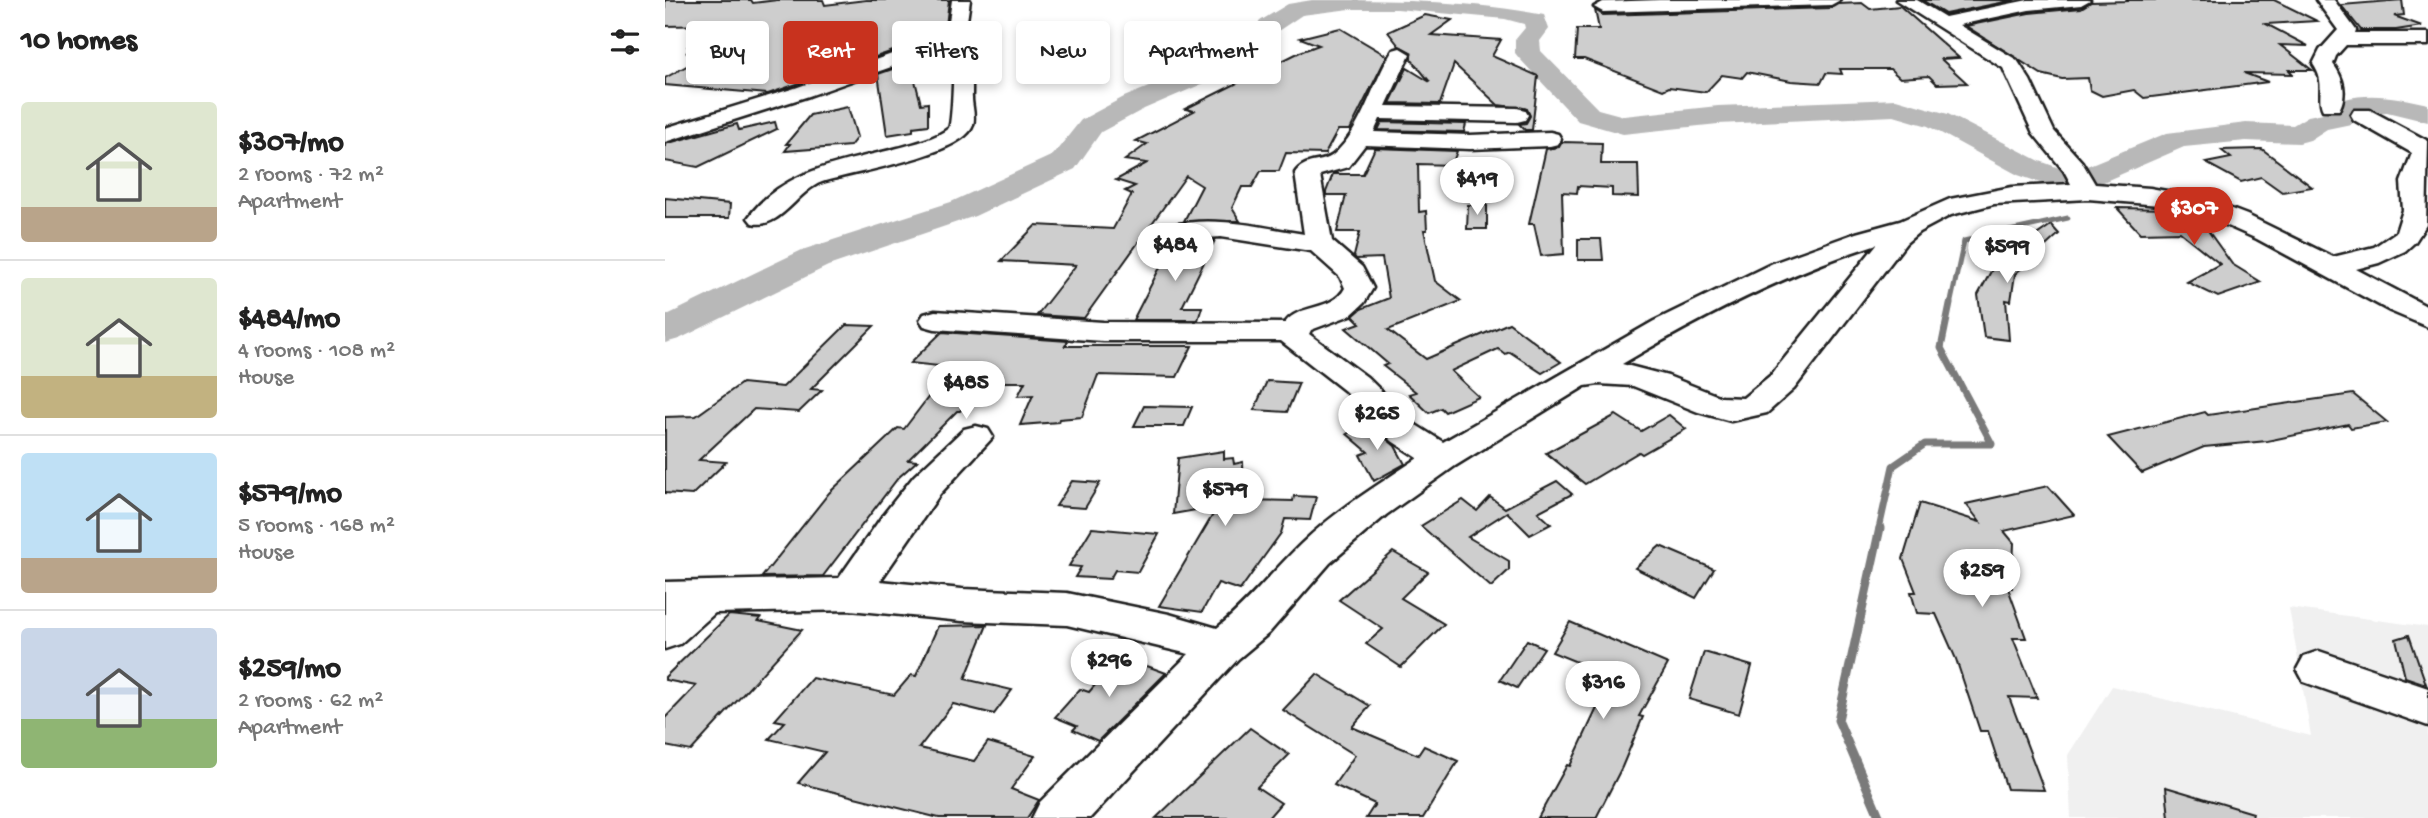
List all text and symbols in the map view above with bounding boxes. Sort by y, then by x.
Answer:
chip: Buy [686,21,769,84]
chip: Rent [783,21,878,84]
chip: Filters [892,21,1002,84]
chip: New [1016,21,1110,84]
chip: Apartment [1124,21,1281,84]
icon: filters [606,23,644,61]
text: 10 homes [21,25,137,60]
text: $307/mo [238,127,344,162]
icon: home [77,130,161,214]
pin: $419 [1436,158,1518,217]
text: 2 rooms · 72 m² [238,162,384,189]
text: $419 [1456,166,1498,193]
pin: $307 [2153,188,2235,247]
text: Apartment [238,189,342,216]
text: $307 [2170,196,2218,223]
pin: $484 [1134,224,1216,283]
pin: $599 [1966,226,2048,285]
text: $484 [1153,232,1197,259]
text: $599 [1984,234,2030,261]
text: $484/mo [238,303,340,338]
icon: home [77,306,161,390]
text: 4 rooms · 108 m² [238,338,395,365]
pin: $485 [925,362,1007,421]
text: House [238,365,294,392]
text: $485 [943,370,989,397]
pin: $265 [1336,392,1418,452]
text: $265 [1354,401,1400,428]
pin: $579 [1184,468,1266,528]
text: $579 [1202,477,1248,504]
text: $579/mo [238,478,342,513]
icon: home [77,481,161,565]
text: 5 rooms · 168 m² [238,513,395,540]
text: House [238,540,294,567]
pin: $259 [1941,550,2023,609]
text: $259 [1959,558,2005,585]
pin: $296 [1068,640,1150,699]
text: $296 [1087,648,1131,675]
text: $259/mo [238,653,341,688]
icon: home [77,656,161,740]
pin: $316 [1562,662,1644,721]
text: $316 [1581,670,1625,697]
text: 2 rooms · 62 m² [238,688,383,715]
text: Apartment [238,715,342,742]

